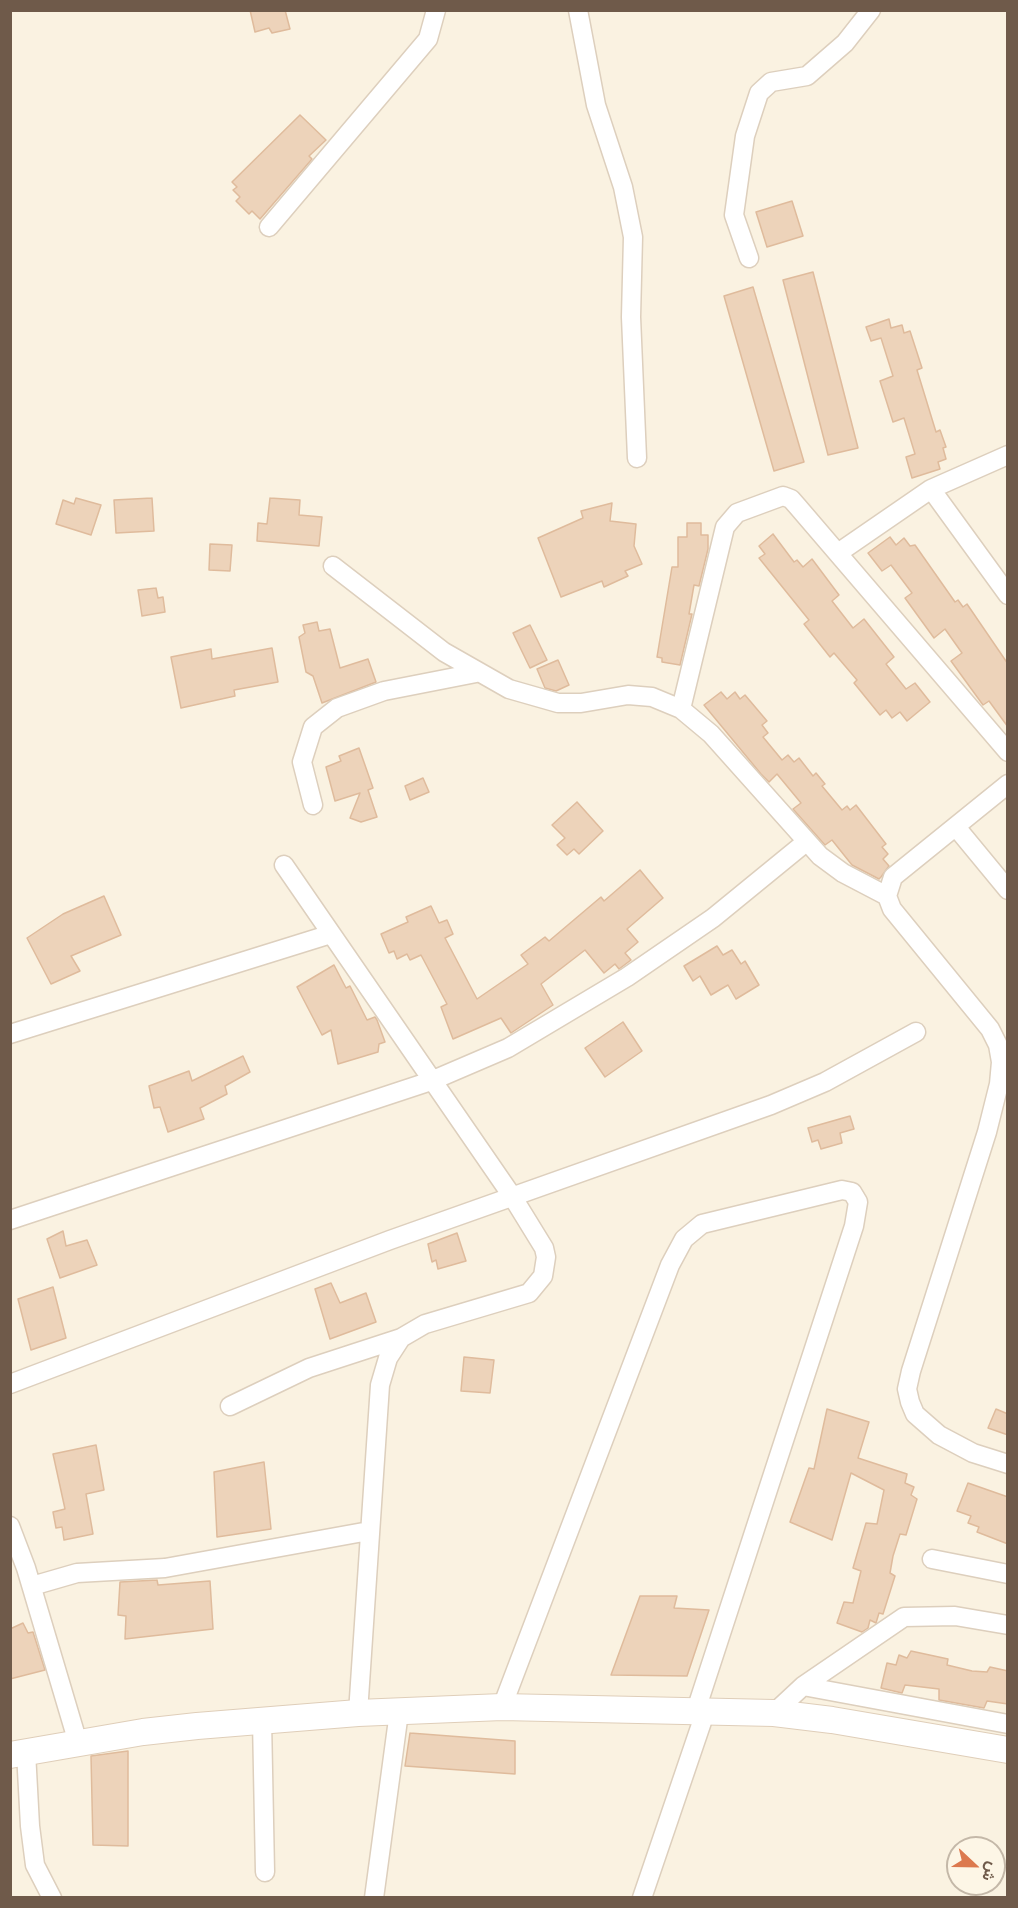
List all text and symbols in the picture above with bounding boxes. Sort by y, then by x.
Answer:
north arrow [946,1836,1006,1896]
text: ش [979,1860,1004,1885]

